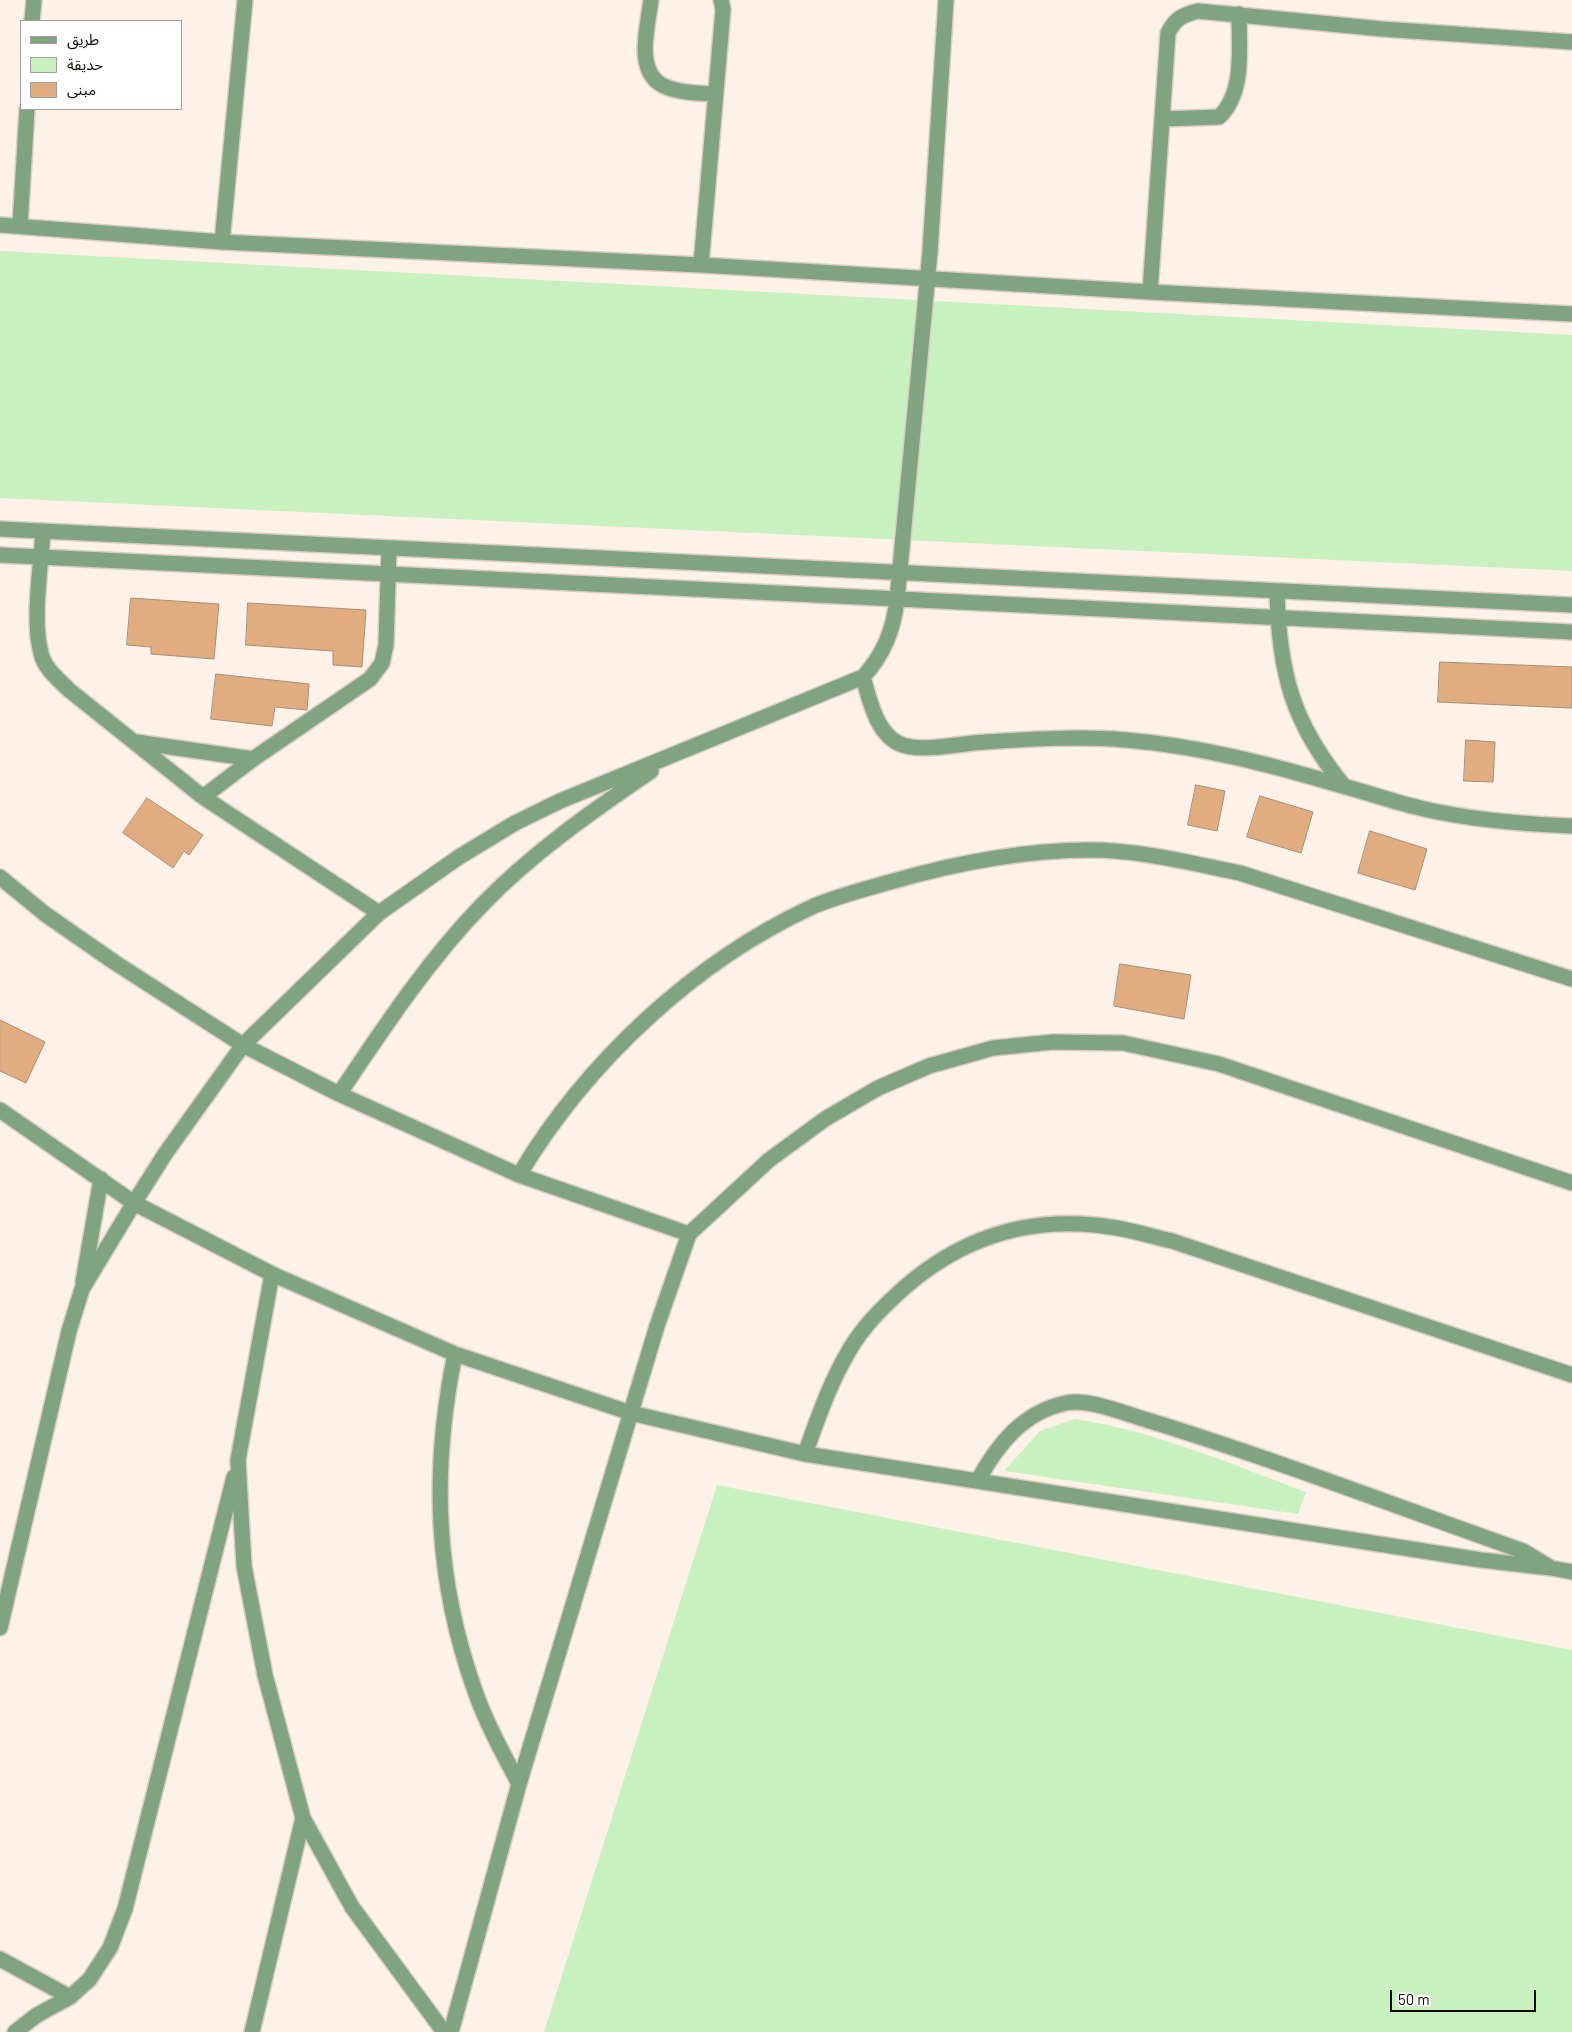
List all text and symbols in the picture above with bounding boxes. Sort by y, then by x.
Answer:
legend [20,20,182,110]
text: طريق [67,30,99,48]
text: حديقة [67,55,103,73]
text: مبنى [67,80,96,98]
scale bar [1392,1980,1538,2012]
text: 50 m [1398,1990,1430,2008]

